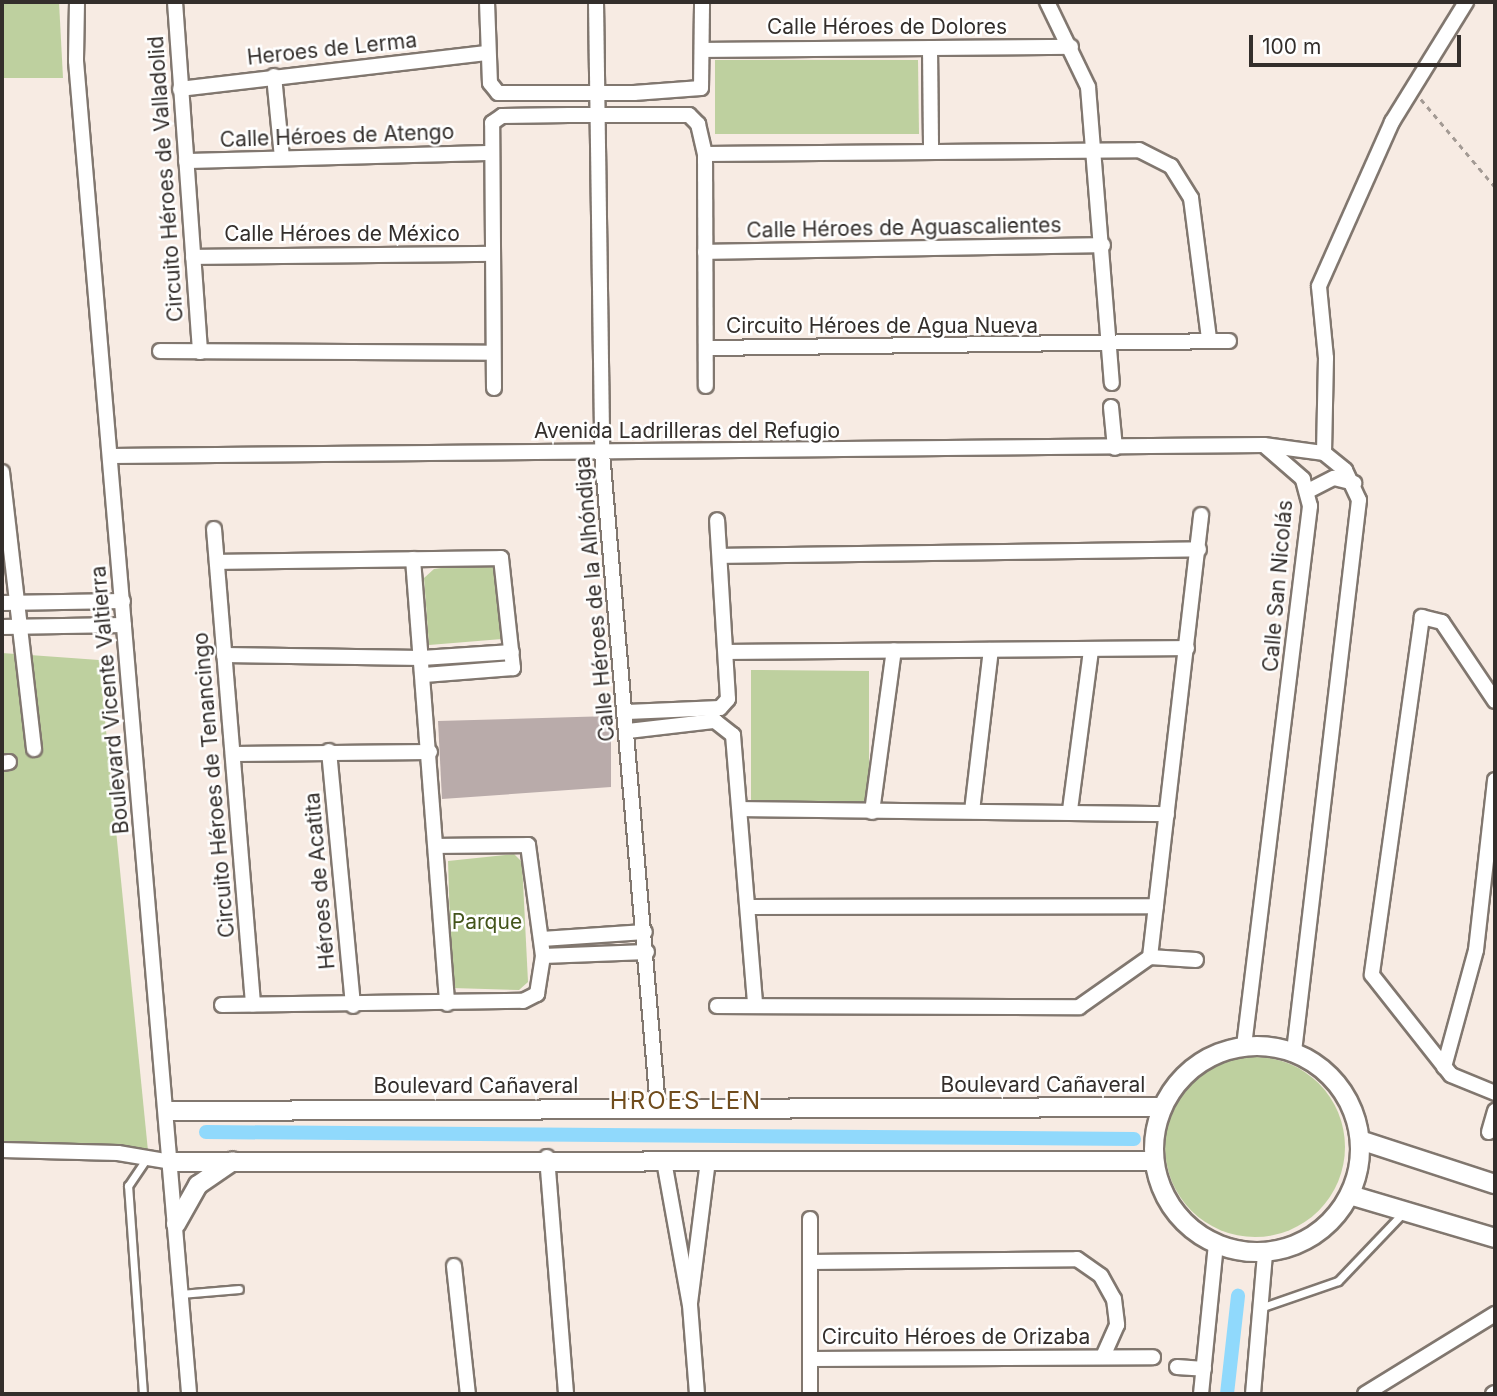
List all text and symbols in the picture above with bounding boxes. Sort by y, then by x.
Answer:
street label: Calle Héroes de Dolores [767,14,1007,40]
scale bar [1252,21,1464,65]
street label: Heroes de Lerma [246,28,418,70]
text: 100 m [1262,34,1321,59]
street label: Circuito Héroes de Valladolid [143,35,189,323]
street label: Calle Héroes de Atengo [219,119,455,153]
street label: Calle Héroes de Aguascalientes [746,213,1062,243]
street label: Calle Héroes de México [224,221,460,247]
street label: Circuito Héroes de Agua Nueva [726,313,1038,339]
street label: Avenida Ladrilleras del Refugio [534,418,840,444]
street label: Calle Héroes de la Alhóndiga [570,455,620,743]
street label: Calle San Nicolás [1258,499,1298,673]
street label: Boulevard Vicente Valtierra [86,565,134,835]
street label: Circuito Héroes de Tenancingo [188,631,240,939]
street label: Héroes de Acatita [300,792,340,970]
park label: Parque [452,909,522,935]
street label: Boulevard Cañaveral [941,1072,1145,1098]
street label: Boulevard Cañaveral [374,1073,578,1099]
district label: HROES LEN [611,1087,761,1115]
street label: Circuito Héroes de Orizaba [822,1324,1090,1350]

